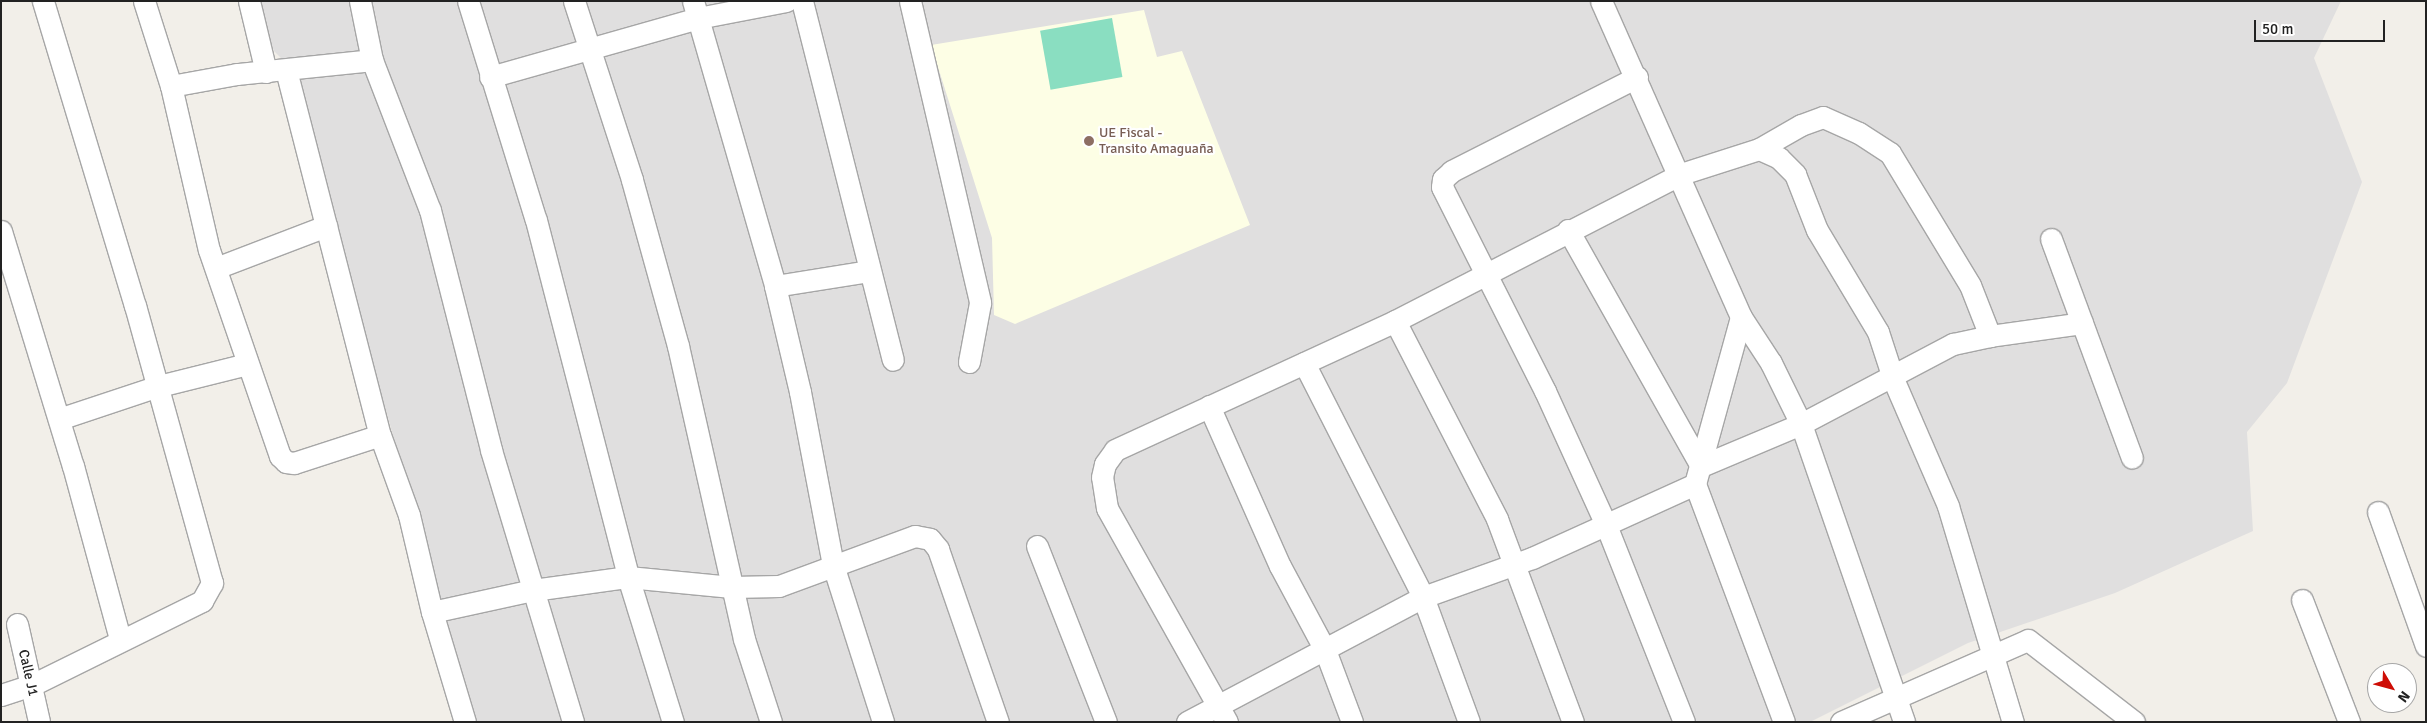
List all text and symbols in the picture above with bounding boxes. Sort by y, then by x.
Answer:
scale bar [2257,10,2388,42]
text: 50 m [2262,20,2293,38]
place label: UE Fiscal - Transito Amaguaña [1099,125,1214,158]
marker: UE Fiscal - Transito Amaguaña [1083,135,1095,147]
street label: Calle J1 [14,648,42,698]
north arrow [2367,663,2417,713]
text: N [2394,688,2413,706]

